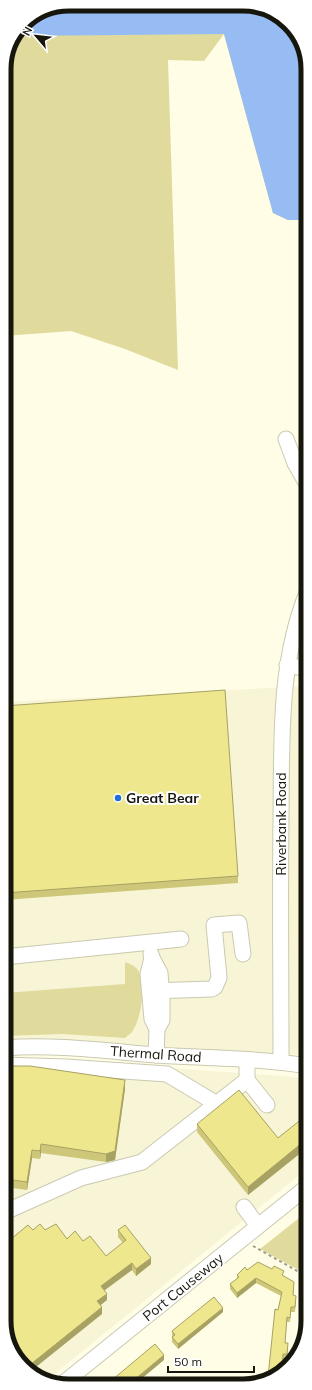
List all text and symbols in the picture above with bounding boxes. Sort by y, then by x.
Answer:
north arrow [16,16,56,56]
text: N [19,24,35,38]
street label: Riverbank Road [272,772,290,876]
place label: Great Bear [126,789,199,807]
marker: Great Bear [113,793,123,803]
street label: Thermal Road [110,1042,202,1066]
street label: Port Causeway [139,1249,228,1325]
scale bar [168,1348,254,1374]
text: 50 m [174,1354,202,1369]

